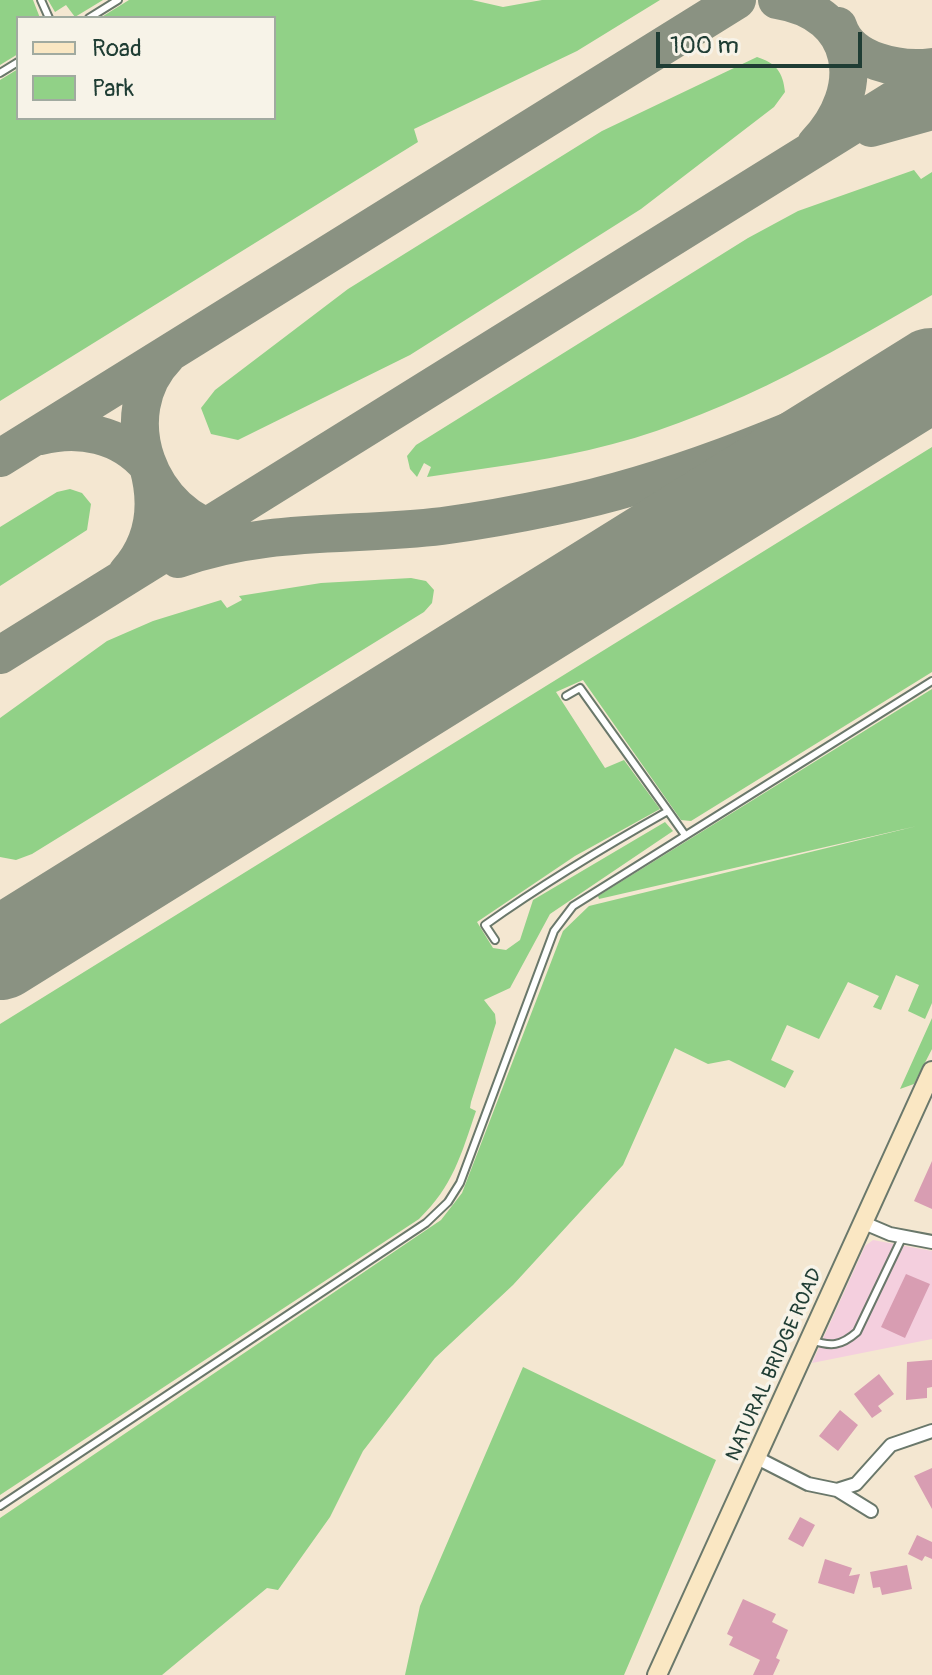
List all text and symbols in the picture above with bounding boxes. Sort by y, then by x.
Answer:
legend [16,16,276,120]
scale bar [660,16,866,66]
text: 100 m [670,31,739,60]
text: Road [92,34,142,63]
text: Park [92,74,134,103]
street label: NATURAL BRIDGE ROAD [722,1265,828,1465]

